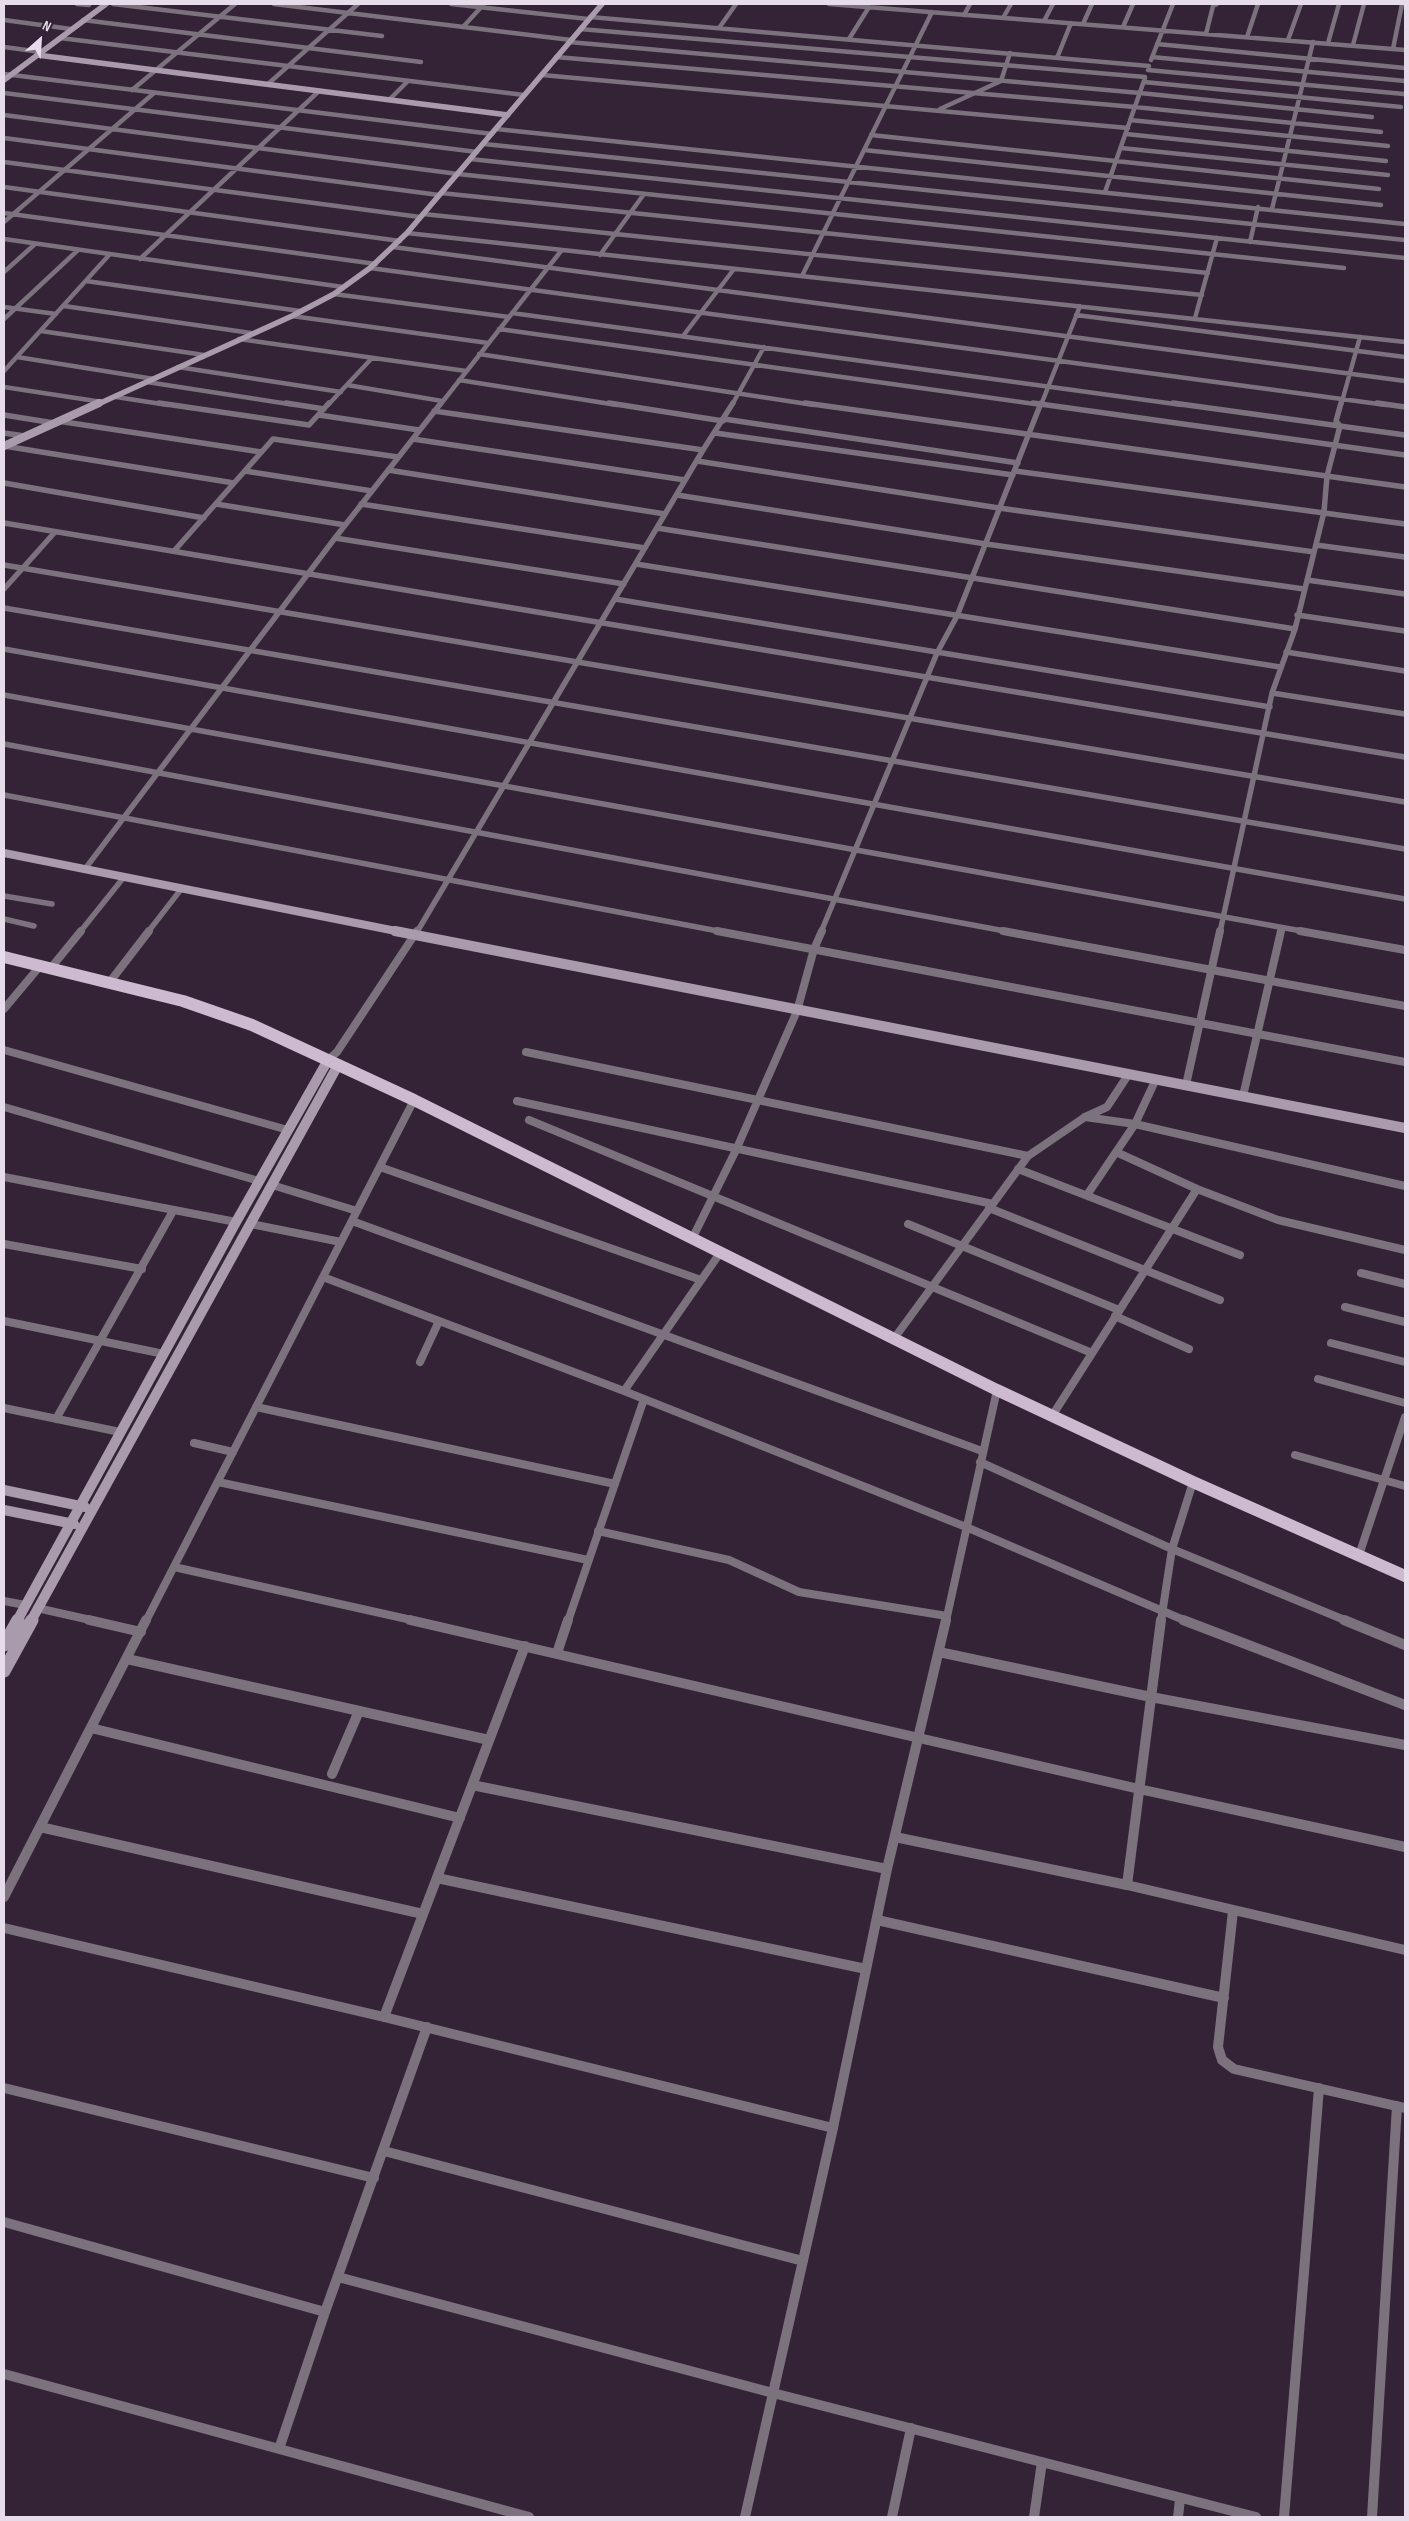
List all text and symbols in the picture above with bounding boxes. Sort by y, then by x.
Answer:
north arrow [15,15,65,65]
text: N [40,17,54,35]

